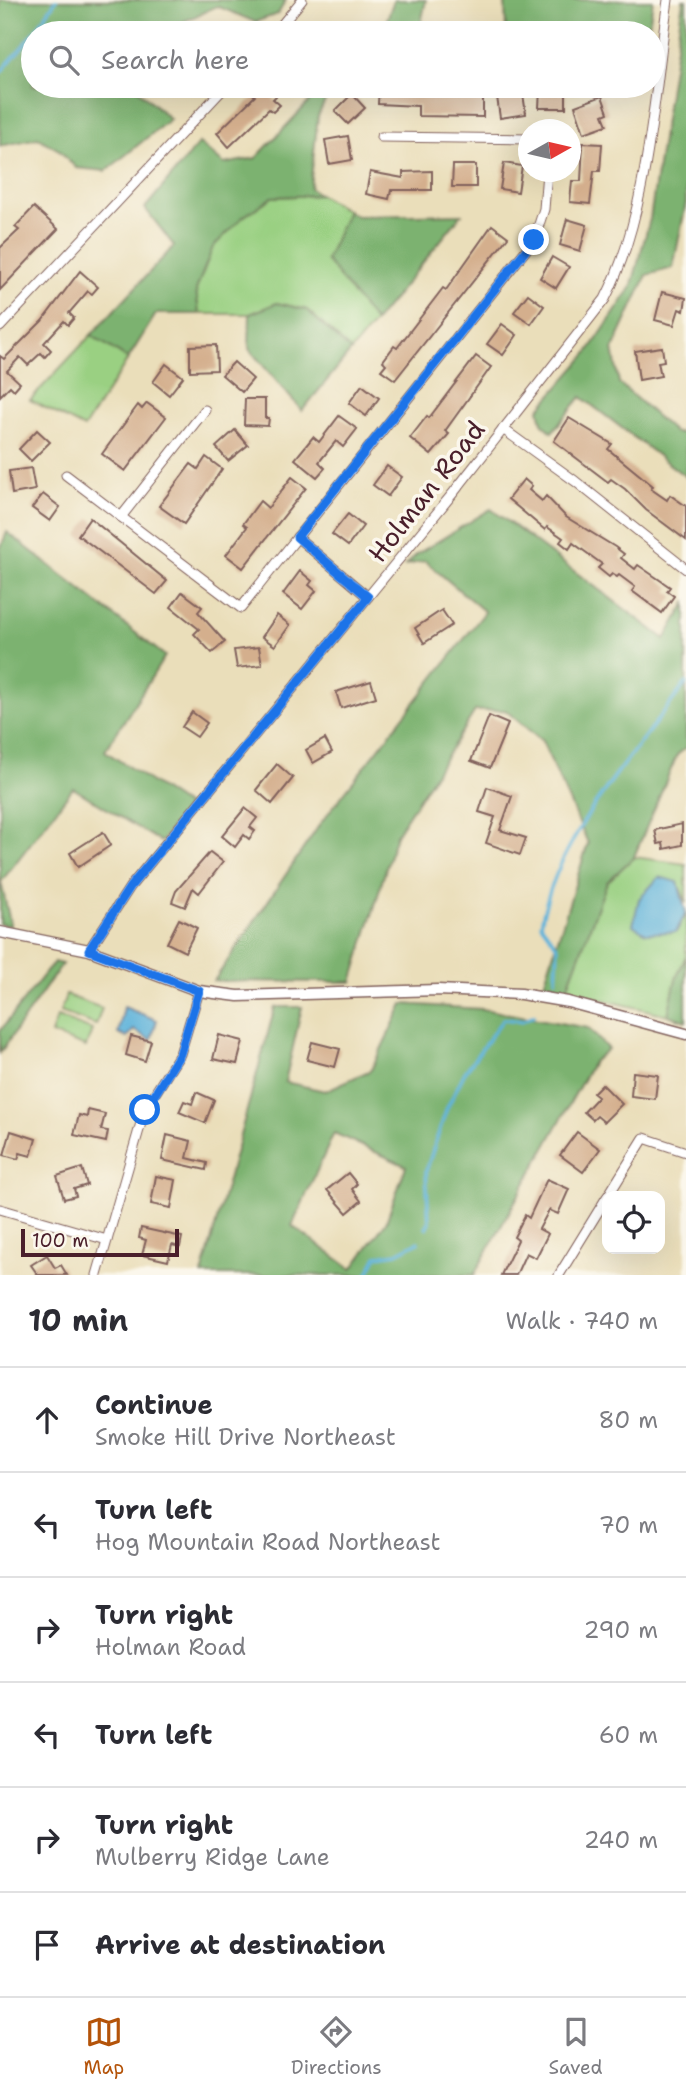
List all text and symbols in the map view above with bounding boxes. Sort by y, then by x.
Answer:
search box [21,21,665,98]
icon: search [45,41,83,79]
text: Search here [101,42,250,77]
north arrow [518,119,581,182]
route end [518,224,549,255]
street label: Holman Road [360,413,492,569]
route start [129,1094,160,1125]
map controls [602,1191,665,1254]
button: locate [602,1191,665,1254]
scale bar [21,1226,178,1258]
text: 100 m [32,1228,89,1253]
text: 10 min [28,1300,128,1341]
text: Walk · 740 m [506,1306,658,1336]
text: Continue [95,1387,213,1422]
icon: ahead [28,1401,66,1439]
text: 80 m [599,1405,658,1435]
text: Smoke Hill Drive Northeast [95,1422,396,1452]
text: Turn left [95,1492,212,1527]
icon: left [28,1506,66,1544]
text: 70 m [599,1510,658,1540]
text: Hog Mountain Road Northeast [95,1527,441,1557]
text: Turn right [95,1597,233,1632]
icon: right [28,1611,66,1649]
text: 290 m [584,1615,658,1645]
text: Holman Road [95,1632,246,1662]
icon: left [28,1716,66,1754]
text: Turn left [95,1717,212,1752]
text: 60 m [599,1720,658,1750]
text: Turn right [95,1807,233,1842]
icon: right [28,1821,66,1859]
text: 240 m [584,1825,658,1855]
text: Mulberry Ridge Lane [95,1842,330,1872]
icon: arrive [28,1926,66,1964]
text: Arrive at destination [95,1927,385,1962]
tab: Map [83,2013,124,2080]
tab: Directions [291,2013,382,2080]
tab: Saved [549,2013,603,2080]

